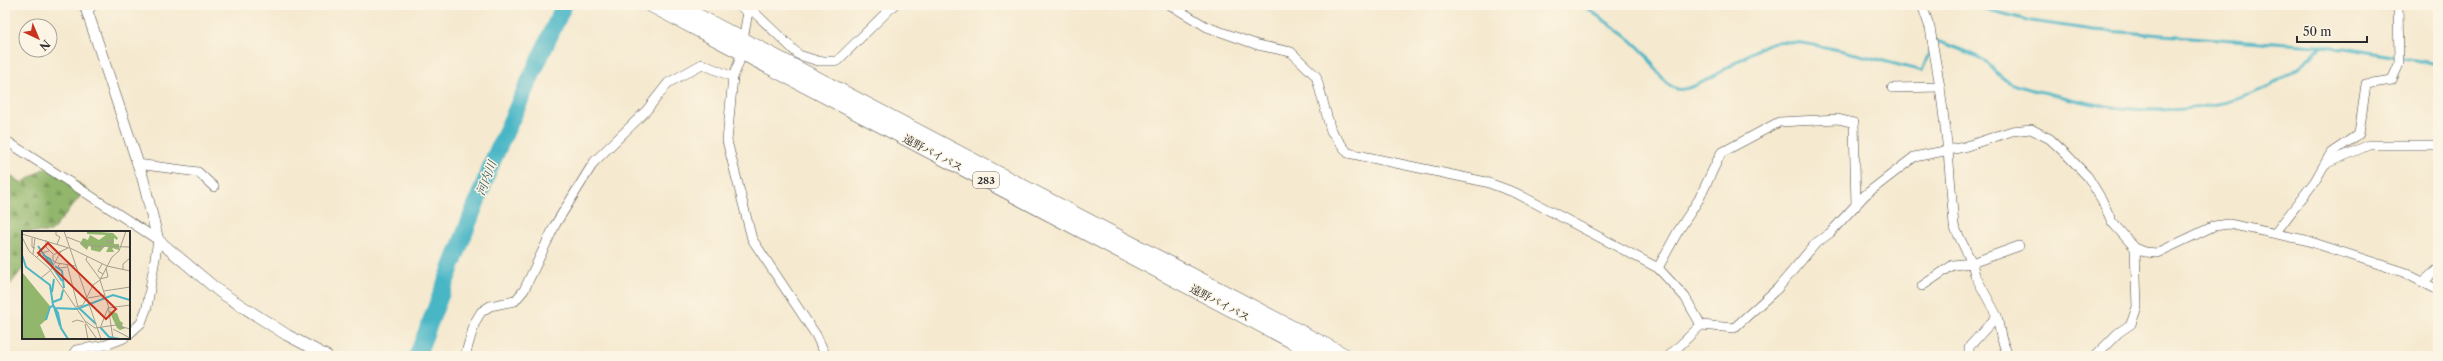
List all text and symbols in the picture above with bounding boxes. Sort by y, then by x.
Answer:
north arrow [18,18,58,58]
scale bar [2297,18,2367,44]
text: 50 m [2303,24,2332,39]
text: N [36,37,53,54]
street label: 遠野バイパス [901,131,965,175]
water label: 河内川 [473,157,500,197]
road number: 283 [973,172,999,188]
inset map [22,231,130,339]
street label: 遠野バイパス [1188,281,1252,325]

